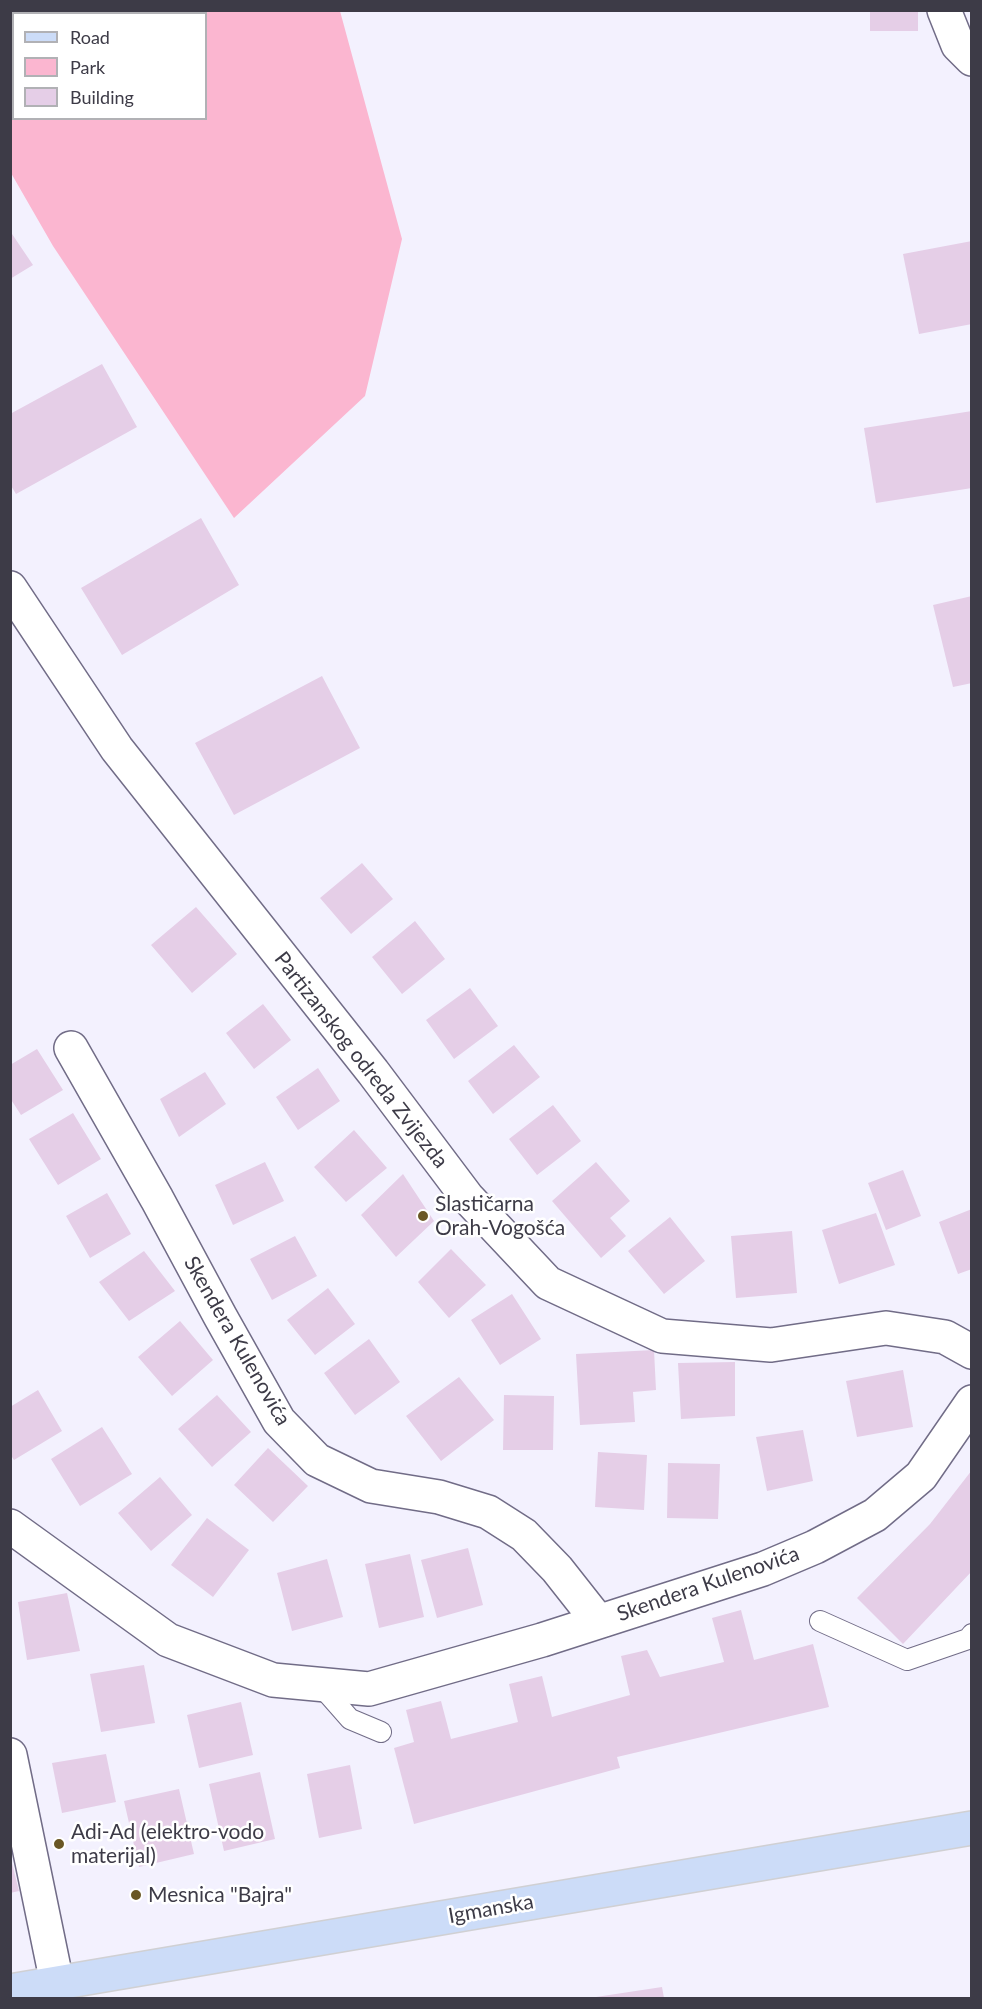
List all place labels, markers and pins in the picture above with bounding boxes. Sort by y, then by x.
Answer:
place label: Slastičarna Orah-Vogošća [435,1191,565,1241]
marker: Slastičarna Orah-Vogošća [416,1209,430,1223]
place label: Adi-Ad (elektro-vodo materijal) [71,1819,264,1869]
marker: Adi-Ad (elektro-vodo materijal) [52,1837,66,1851]
place label: Mesnica "Bajra" [148,1882,292,1908]
marker: Mesnica "Bajra" [129,1888,143,1902]

